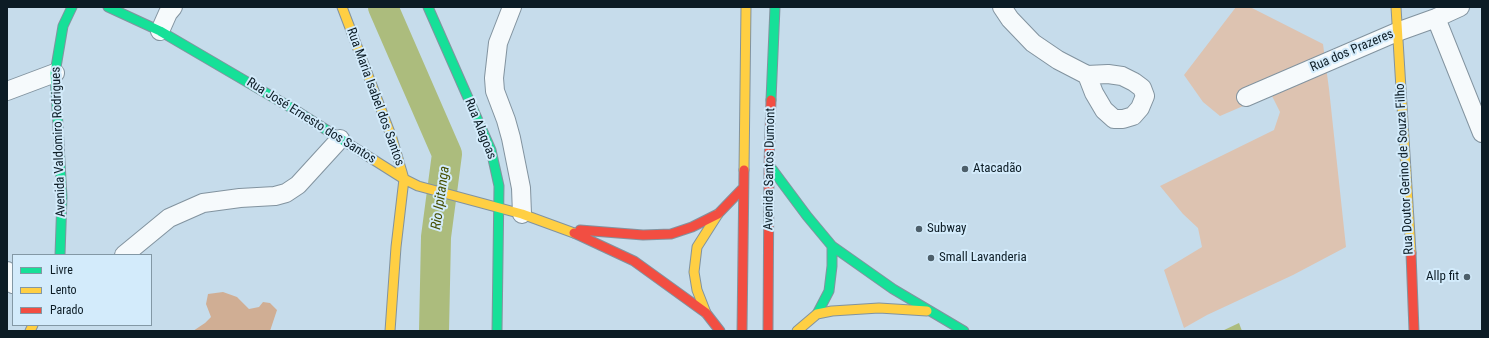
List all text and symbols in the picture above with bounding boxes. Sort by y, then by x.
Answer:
street label: Rua Maria Isabel dos Santos [343,26,407,168]
street label: Rua dos Prazeres [1308,26,1396,76]
street label: Avenida Valdomiro Rodrigues [49,67,69,217]
street label: Rua José Ernesto dos Santos [243,75,379,167]
street label: Rua Doutor Gerino de Souza Filho [1393,83,1417,255]
street label: Rua Alagoas [461,96,499,162]
street label: Avenida Santos Dumont [761,108,779,230]
place label: Atacadão [973,161,1022,177]
marker: Atacadão [960,164,970,174]
water label: Rio Ipitanga [428,165,454,231]
place label: Subway [927,221,966,237]
marker: Subway [914,224,924,234]
place label: Small Lavanderia [939,250,1027,266]
marker: Small Lavanderia [926,253,936,263]
legend [12,254,152,326]
text: Livre [50,263,73,277]
place label: Allp fit [1426,269,1459,285]
marker: Allp fit [1462,272,1472,282]
text: Lento [50,283,77,297]
text: Parado [50,303,83,317]

